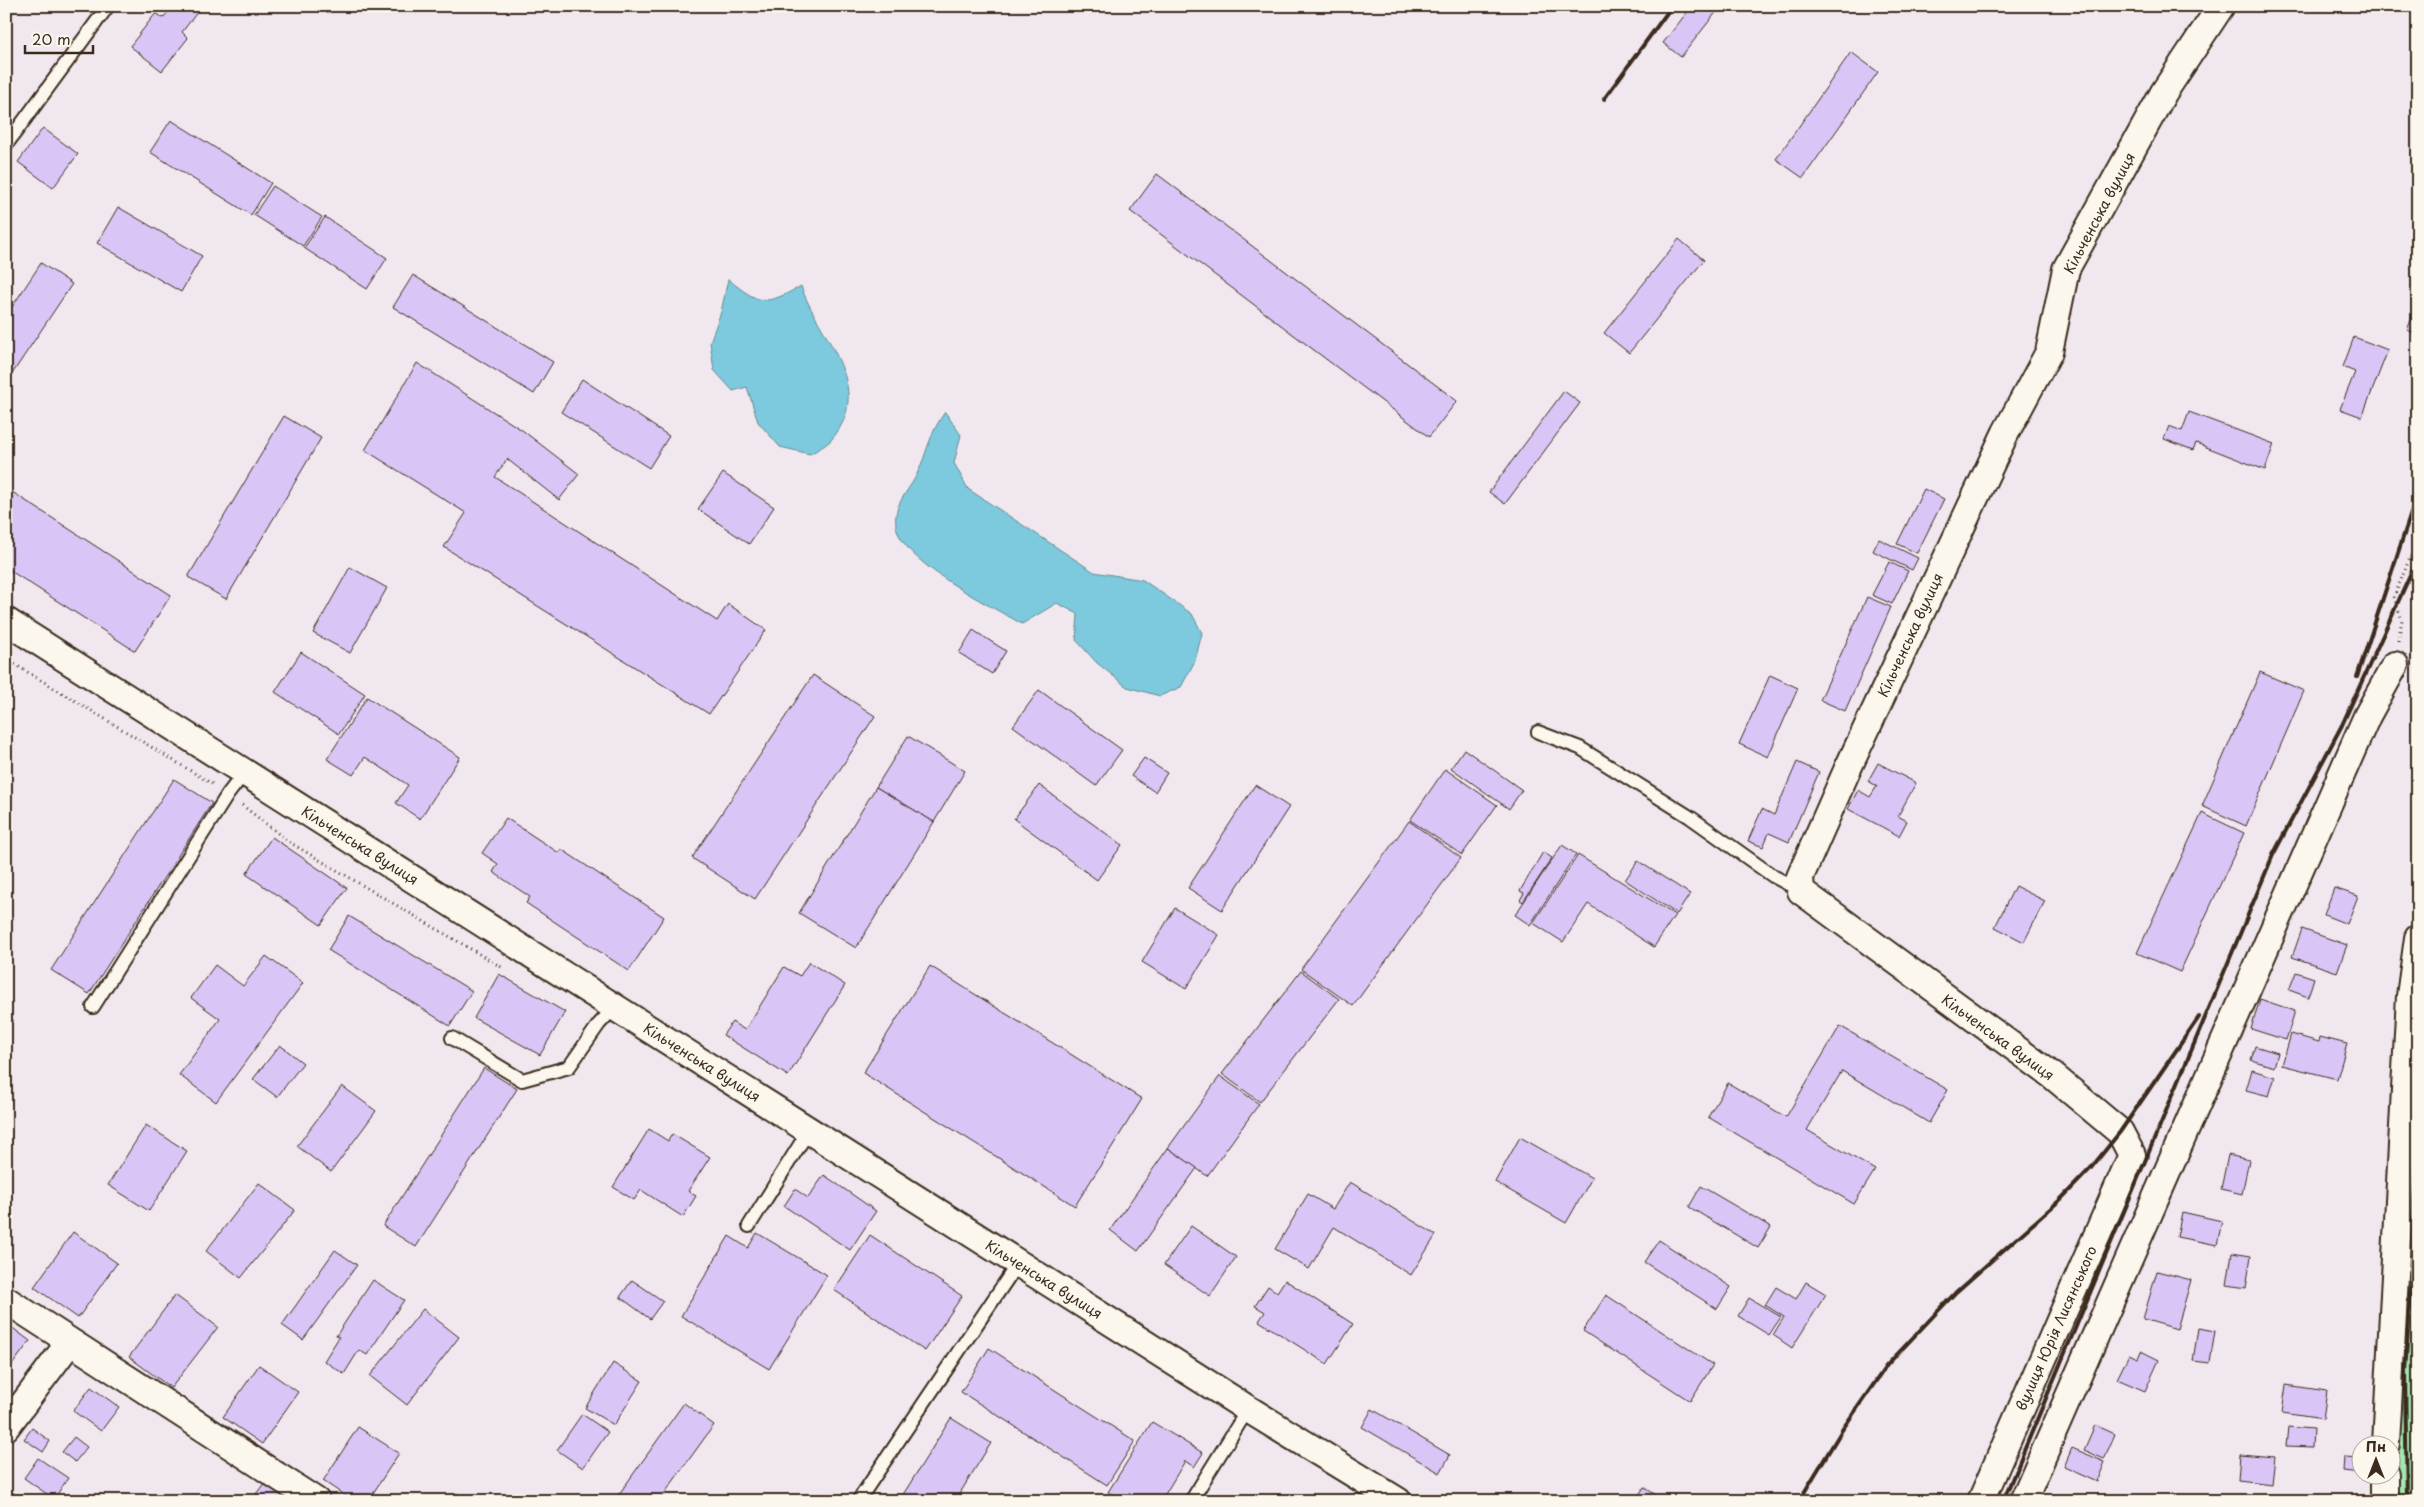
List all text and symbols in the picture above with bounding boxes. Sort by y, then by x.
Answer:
scale bar [25,22,92,54]
text: 20 m [32,27,71,50]
street label: Кільченська вулиця [2058,149,2140,277]
street label: Кільченська вулиця [1872,569,1948,701]
street label: Кільченська вулиця [297,800,423,890]
street label: Кільченська вулиця [1937,989,2059,1085]
street label: Кільченська вулиця [639,1017,765,1107]
street label: Кільченська вулиця [981,1234,1107,1324]
street label: вулиця Юрія Лисянського [2010,1242,2102,1414]
north arrow [2352,1434,2402,1484]
text: Пн [2366,1436,2386,1457]

